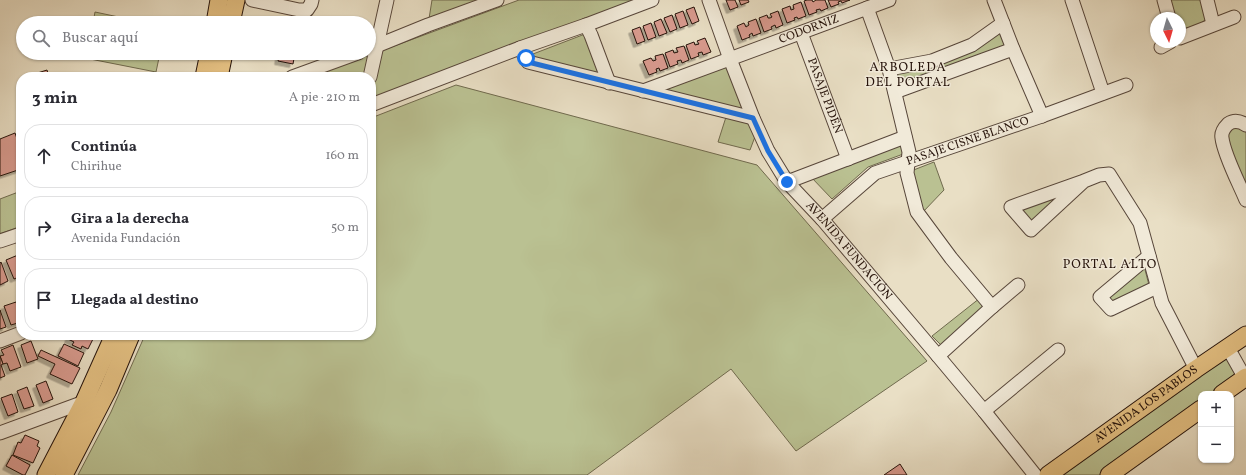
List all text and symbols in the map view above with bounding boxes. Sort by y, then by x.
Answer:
street label: CODORNIZ [777,11,841,48]
north arrow [1150,12,1186,48]
search box [16,16,376,60]
icon: search [30,27,52,49]
text: Buscar aquí [62,28,138,49]
route start [517,49,535,67]
street label: PASAJE PIDÉN [803,56,846,136]
district label: ARBOLEDA DEL PORTAL [865,59,951,92]
text: 3 min [32,87,78,110]
text: A pie · 210 m [289,89,360,107]
street label: PASAJE CISNE BLANCO [904,113,1031,170]
text: Continúa [71,137,137,158]
icon: ahead [33,145,55,167]
text: 160 m [325,147,359,165]
text: Chirihue [71,158,122,176]
route end [778,173,796,191]
street label: AVENIDA FUNDACIÓN [802,198,895,304]
text: Gira a la derecha [71,209,189,230]
icon: right [33,217,55,239]
text: 50 m [331,219,359,237]
text: Avenida Fundación [71,230,181,248]
district label: PORTAL ALTO [1063,256,1157,274]
icon: arrive [33,289,55,311]
text: Llegada al destino [71,290,199,311]
street label: AVENIDA LOS PABLOS [1091,362,1201,447]
map controls [1198,391,1234,463]
button: + [1198,391,1234,427]
button: − [1198,427,1234,463]

